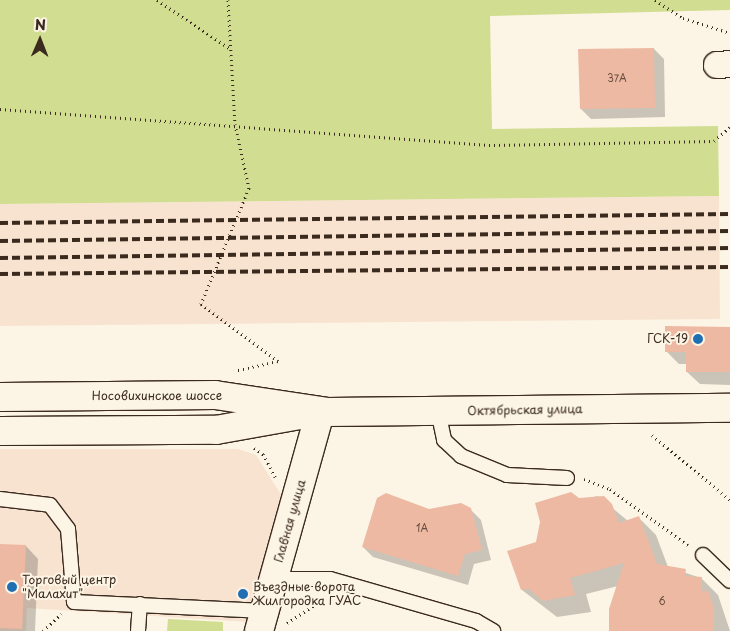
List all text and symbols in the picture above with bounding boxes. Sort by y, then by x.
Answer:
text: N [35,14,46,35]
north arrow [15,15,65,65]
house number: 37А [607,72,627,84]
place label: ГСК-19 [647,332,688,346]
marker: ГСК-19 [692,333,704,345]
street label: Носовихинское шоссе [92,389,222,403]
street label: Октябрьская улица [467,402,583,418]
street label: Главная улица [271,478,309,564]
house number: 1А [416,522,428,534]
place label: Торговый центр "Малахит" [22,573,116,601]
place label: Въездные ворота Жилгородка ГУАС [253,580,362,608]
marker: Торговый центр "Малахит" [6,581,18,593]
marker: Въездные ворота Жилгородка ГУАС [237,588,249,600]
house number: 6 [658,595,666,607]

